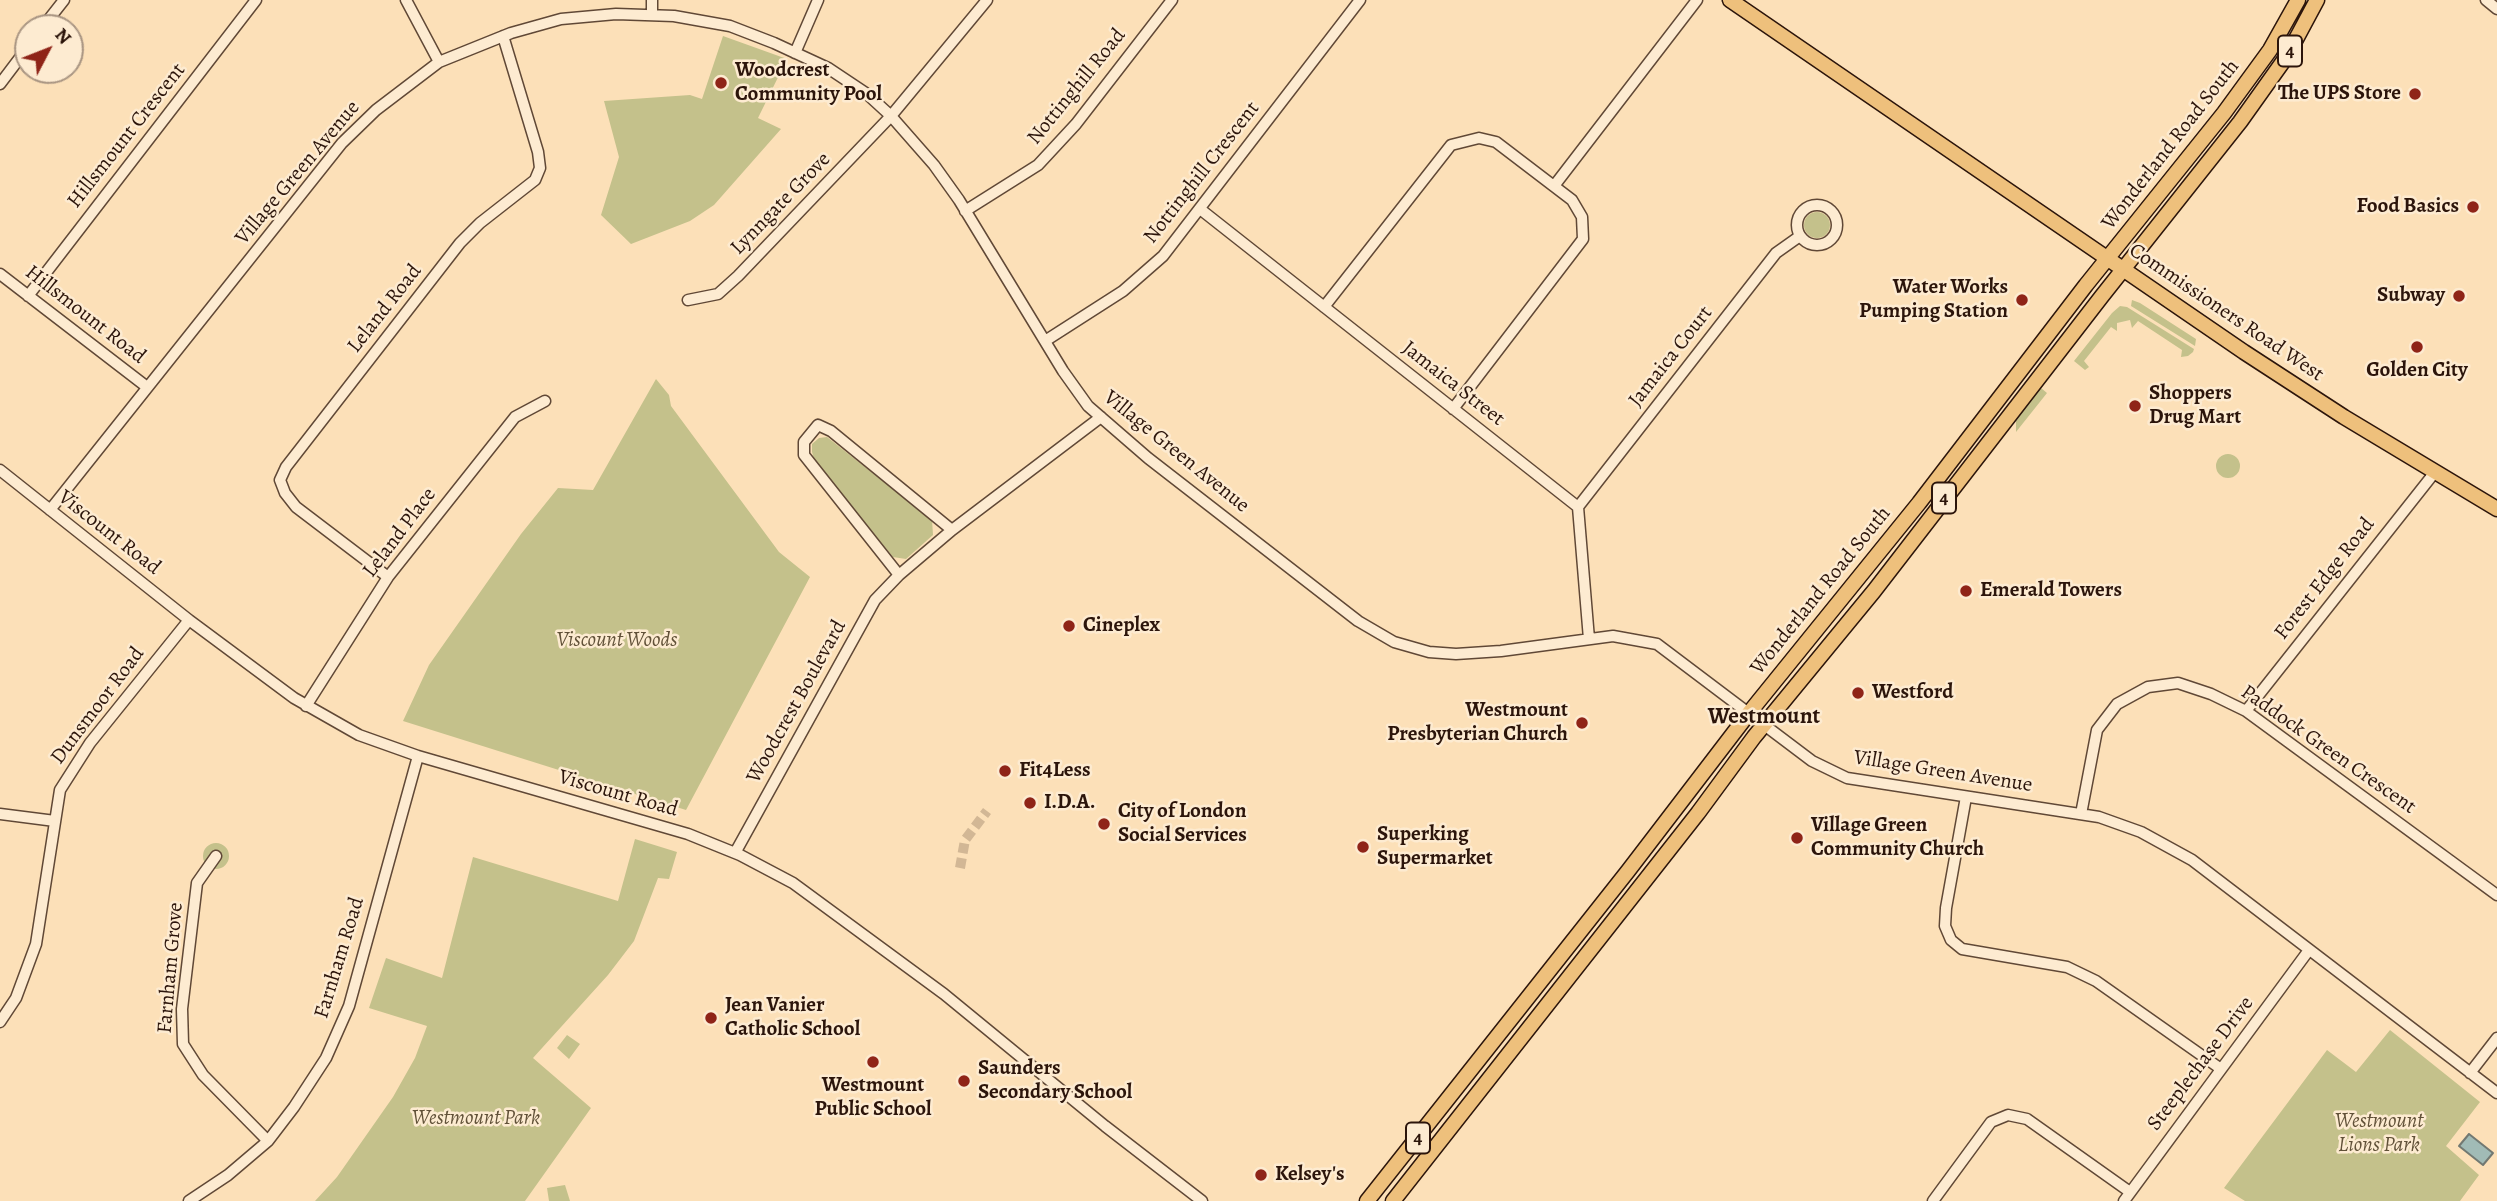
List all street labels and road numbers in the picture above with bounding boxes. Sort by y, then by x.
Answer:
street label: Nottinghill Road [1022,24,1132,150]
road number: 4 [2278,36,2302,66]
street label: Wonderland Road South [2097,55,2245,235]
street label: Hillsmount Crescent [63,59,191,213]
street label: Village Green Avenue [230,96,366,250]
street label: Nottinghill Crescent [1139,97,1265,249]
street label: Lynngate Grove [726,147,836,261]
street label: Commissioners Road West [2124,238,2328,388]
street label: Hillsmount Road [20,260,150,370]
street label: Leland Road [343,260,427,358]
street label: Jamaica Court [1624,301,1718,413]
street label: Jamaica Street [1397,336,1509,432]
street label: Village Green Avenue [1098,385,1254,519]
road number: 4 [1932,482,1956,513]
street label: Leland Place [358,483,442,583]
street label: Viscount Road [53,485,165,581]
street label: Wonderland Road South [1745,502,1897,680]
street label: Forest Edge Road [2270,513,2380,645]
street label: Woodcrest Boulevard [742,616,852,788]
street label: Dunsmoor Road [46,642,150,770]
street label: Paddock Green Crescent [2236,680,2420,820]
street label: Village Green Avenue [1852,745,2034,799]
street label: Viscount Road [555,765,681,823]
street label: Farnham Road [310,894,370,1022]
street label: Farnham Grove [153,901,189,1035]
street label: Steeplechase Drive [2142,992,2260,1136]
road number: 4 [1406,1122,1430,1154]

